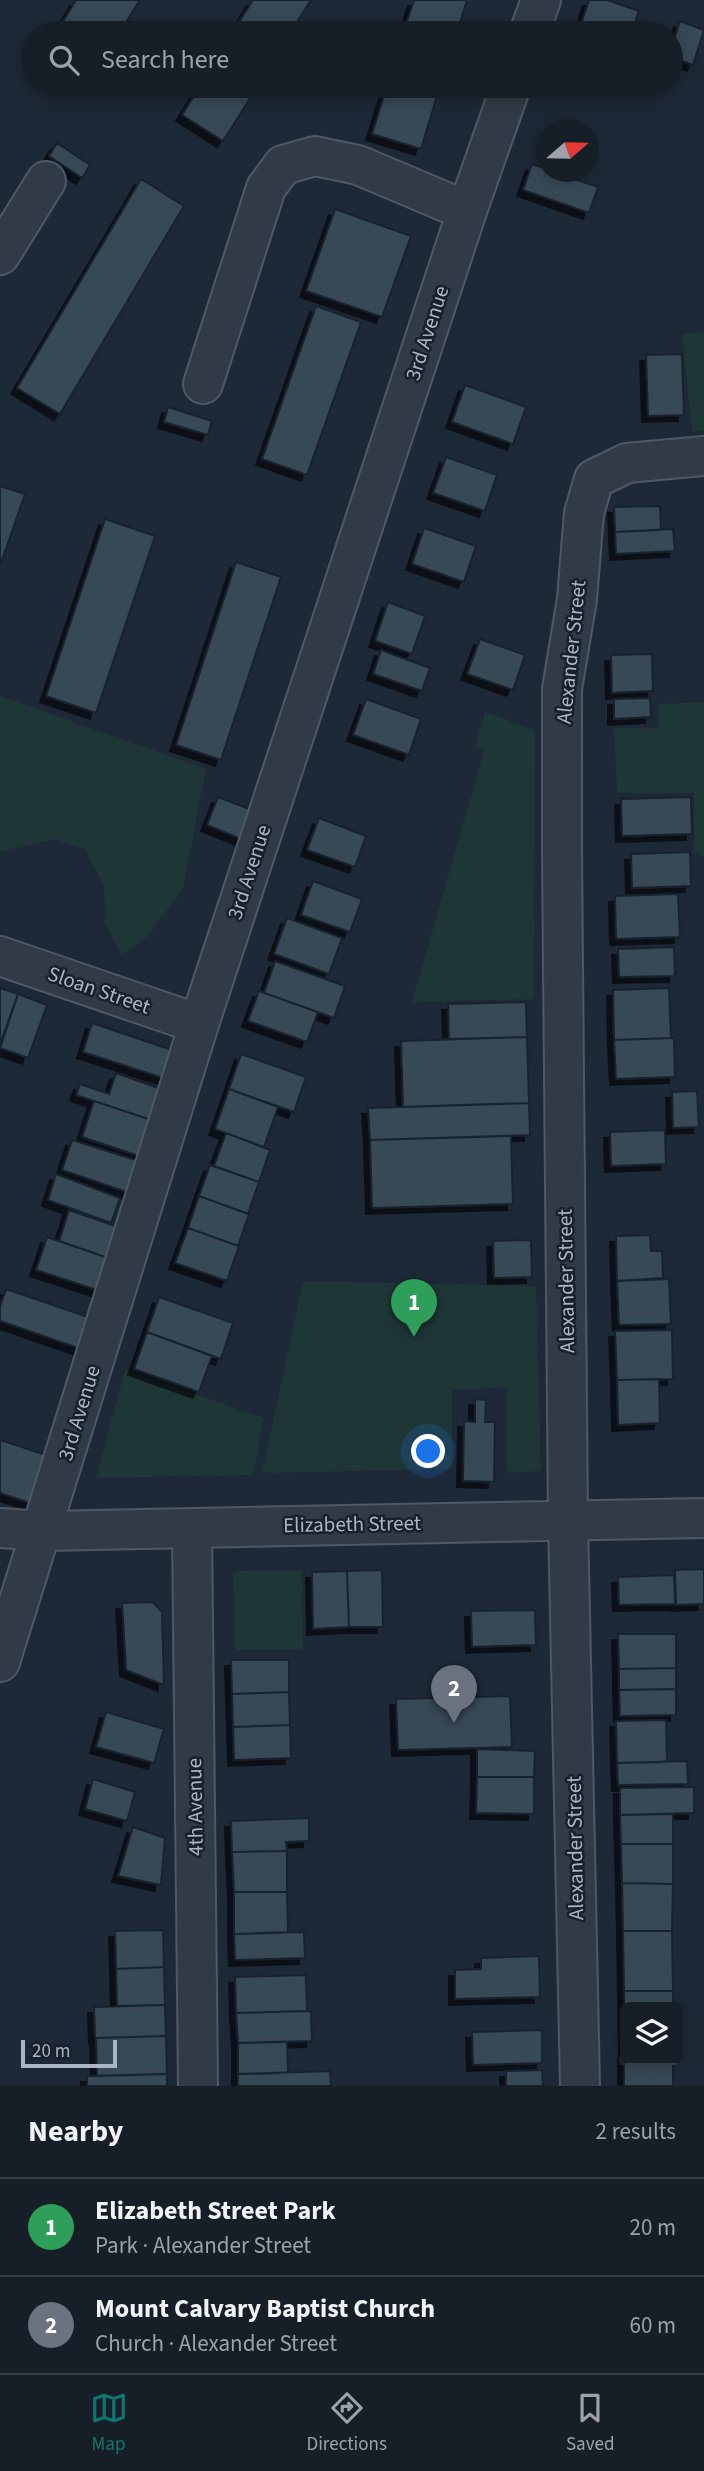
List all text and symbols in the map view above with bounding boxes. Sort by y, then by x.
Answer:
search box [21,21,683,98]
icon: search [45,41,83,79]
text: Search here [101,41,229,78]
north arrow [536,119,599,182]
street label: 3rd Avenue [398,282,456,384]
street label: Alexander Street [549,579,593,725]
street label: 3rd Avenue [220,821,278,923]
street label: Sloan Street [44,958,154,1022]
street label: Alexander Street [550,1209,582,1353]
pin: 1 [391,1279,437,1337]
street label: 3rd Avenue [50,1362,108,1464]
your location [411,1434,445,1468]
street label: Elizabeth Street [283,1508,421,1540]
pin: 2 [431,1665,477,1723]
street label: 4th Avenue [179,1758,211,1856]
street label: Alexander Street [559,1776,591,1920]
map controls [620,2002,683,2065]
button: layers [620,2002,683,2065]
scale bar [21,2037,117,2069]
text: 20 m [32,2038,70,2065]
text: Nearby [28,2110,123,2153]
text: 2 results [596,2115,676,2148]
text: Elizabeth Street Park [95,2192,336,2229]
text: 1 [45,2211,57,2244]
text: 20 m [629,2211,676,2244]
text: Park · Alexander Street [95,2229,311,2262]
text: Mount Calvary Baptist Church [95,2290,435,2327]
text: 2 [45,2309,57,2342]
text: 60 m [629,2309,676,2342]
text: Church · Alexander Street [95,2327,337,2360]
tab: Map [90,2389,128,2458]
tab: Directions [307,2389,387,2458]
tab: Saved [566,2389,614,2458]

